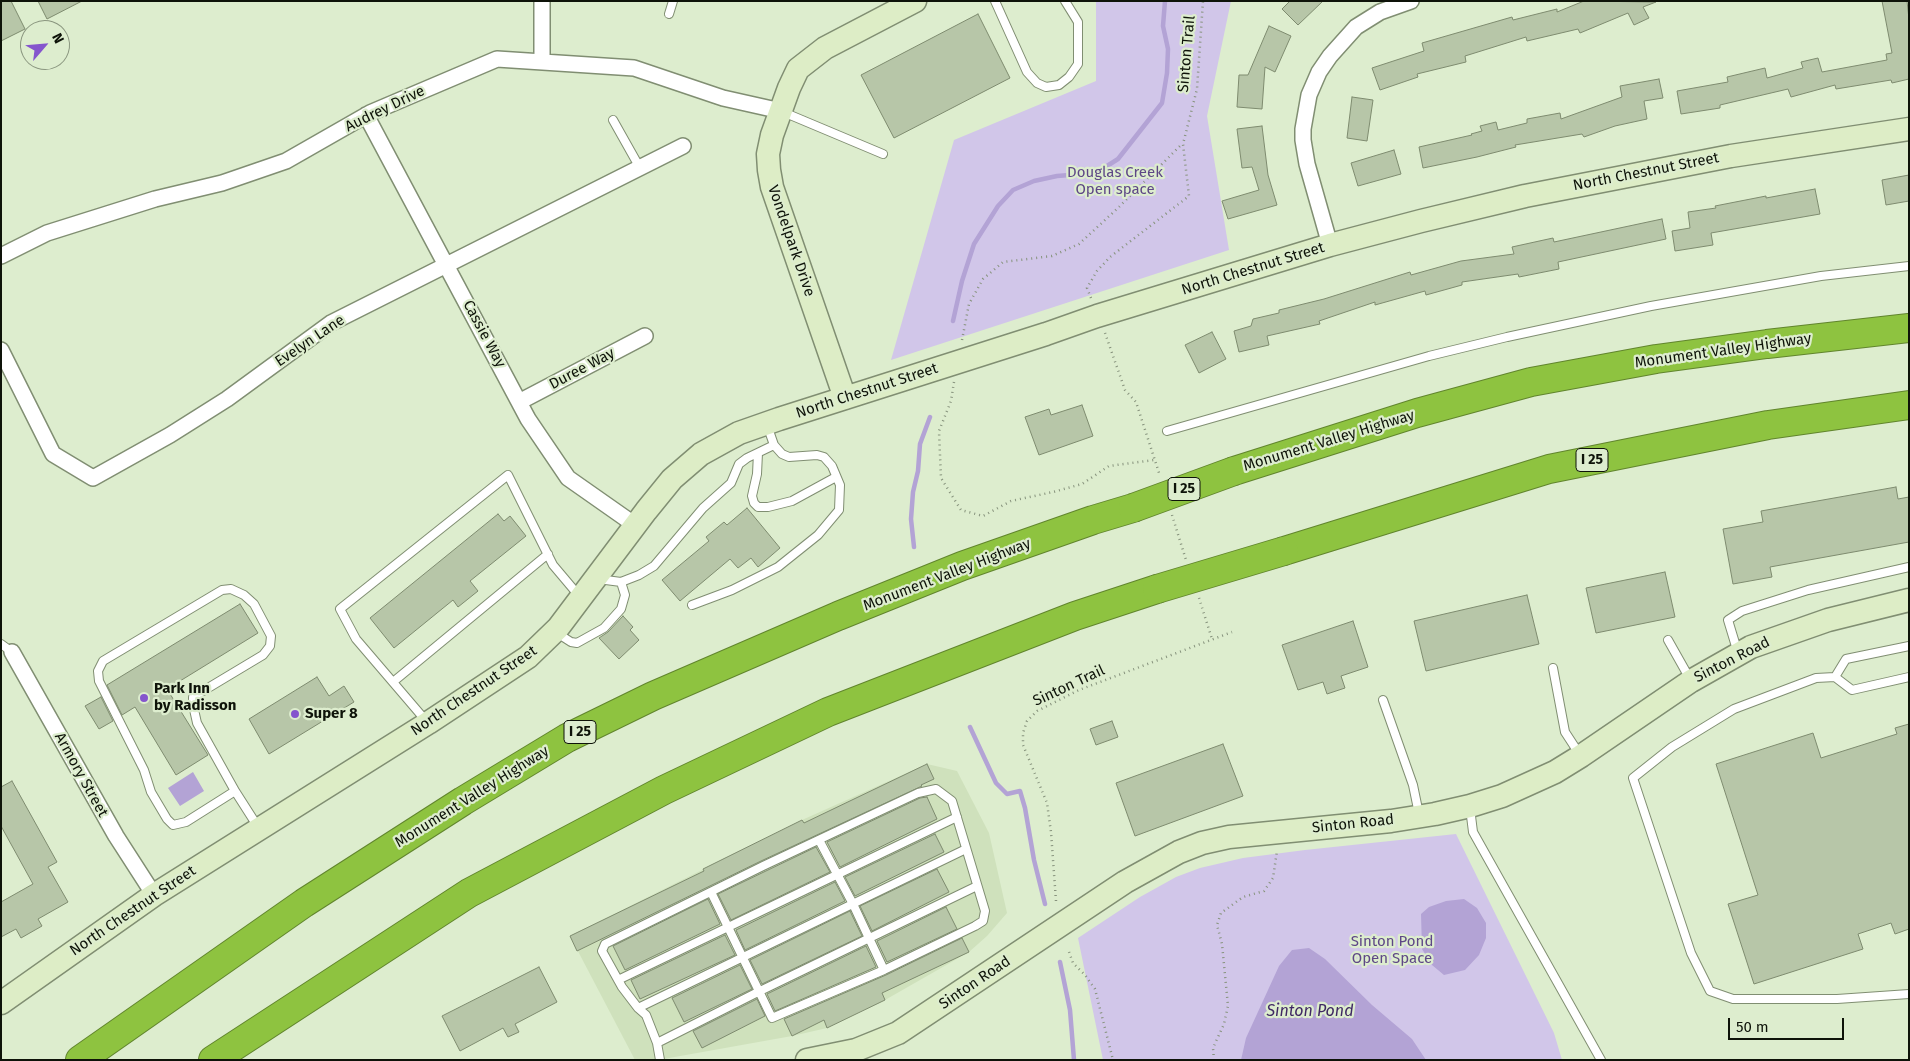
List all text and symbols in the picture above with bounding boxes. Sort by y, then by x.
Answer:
street label: Sinton Trail [1175,15,1199,93]
north arrow [20,20,70,70]
text: N [48,30,68,46]
street label: Audrey Drive [342,82,428,136]
street label: North Chestnut Street [1572,149,1720,195]
park label: Douglas Creek Open space [1067,164,1163,199]
street label: Vondelpark Drive [764,183,818,299]
street label: North Chestnut Street [1179,239,1327,299]
street label: Cassie Way [459,297,509,371]
street label: Evelyn Lane [272,311,348,371]
street label: Monument Valley Highway [1634,330,1812,372]
street label: Duree Way [546,344,618,394]
street label: North Chestnut Street [794,360,940,422]
street label: Monument Valley Highway [1241,406,1417,476]
road number: I 25 [1576,448,1608,472]
road number: I 25 [1168,478,1200,500]
street label: Monument Valley Highway [861,535,1033,615]
street label: Sinton Road [1691,633,1773,687]
street label: North Chestnut Street [408,642,540,740]
street label: Sinton Trail [1030,662,1108,710]
place label: Park Inn by Radisson [154,680,237,715]
marker: Park Inn by Radisson [138,692,150,704]
place label: Super 8 [305,705,358,723]
marker: Super 8 [289,708,301,720]
road number: I 25 [564,720,596,744]
street label: Armory Street [50,730,112,820]
street label: Monument Valley Highway [392,742,552,852]
street label: Sinton Road [1311,811,1395,837]
street label: North Chestnut Street [67,862,199,960]
park label: Sinton Pond Open Space [1351,933,1433,968]
street label: Sinton Road [936,952,1014,1014]
water label: Sinton Pond [1266,1002,1354,1022]
scale bar [1730,1008,1846,1040]
text: 50 m [1736,1018,1769,1036]

